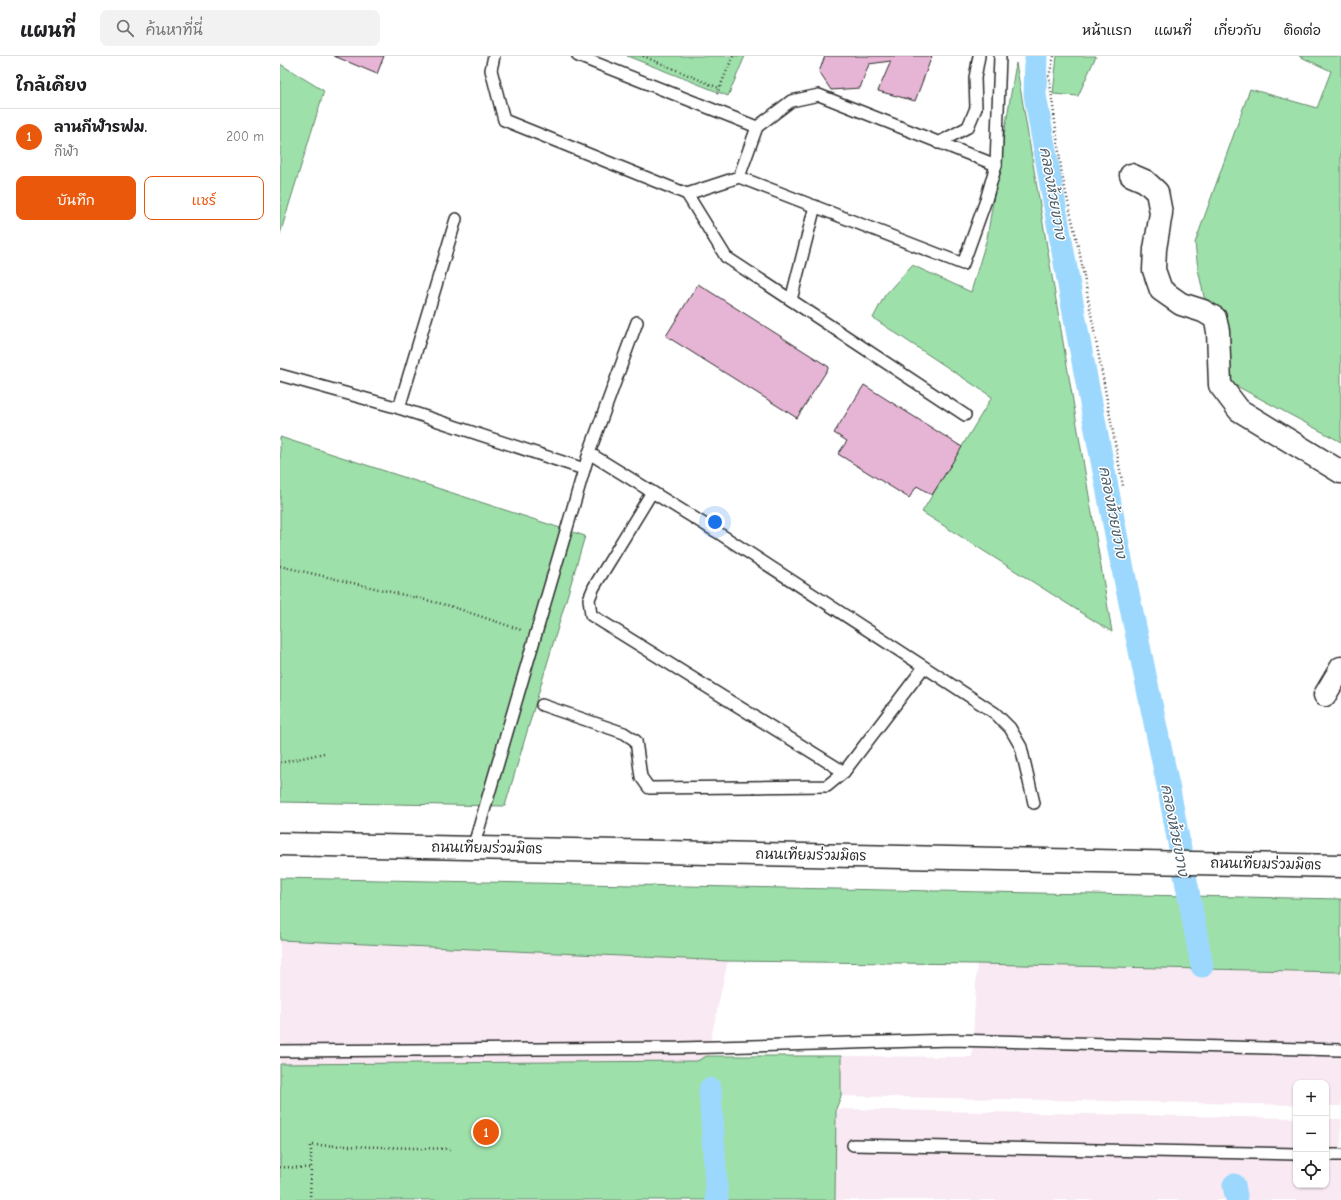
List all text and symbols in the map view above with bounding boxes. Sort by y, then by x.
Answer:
search box [100,10,380,46]
icon: search [114,17,136,39]
text: แผนที่ [20,20,76,42]
text: ค้นหาที่นี่ [146,21,203,39]
text: หน้าแรก [1082,22,1132,39]
text: แผนที่ [1154,22,1192,39]
text: เกี่ยวกับ [1214,22,1261,39]
text: ติดต่อ [1283,22,1321,39]
text: ใกล้เคียง [16,76,87,95]
text: ลานกีฬารฟม. [54,118,147,136]
text: 1 [26,129,32,144]
text: 200 m [226,129,264,144]
text: กีฬา [54,144,79,159]
water label: คลองห้วยขวาง [1036,145,1071,242]
button: บันทึก [16,176,136,220]
button: แชร์ [144,176,264,220]
water label: คลองห้วยขวาง [1095,464,1132,561]
your location [705,512,725,532]
water label: คลองห้วยขวาง [1157,782,1194,879]
street label: ถนนเทียมร่วมมิตร [431,839,543,857]
street label: ถนนเทียมร่วมมิตร [755,846,867,864]
street label: ถนนเทียมร่วมมิตร [1210,855,1322,873]
map controls [1293,1080,1329,1188]
button: + [1293,1080,1329,1116]
button: − [1293,1116,1329,1152]
pin: 1 [473,1117,499,1147]
button: locate [1293,1152,1329,1188]

